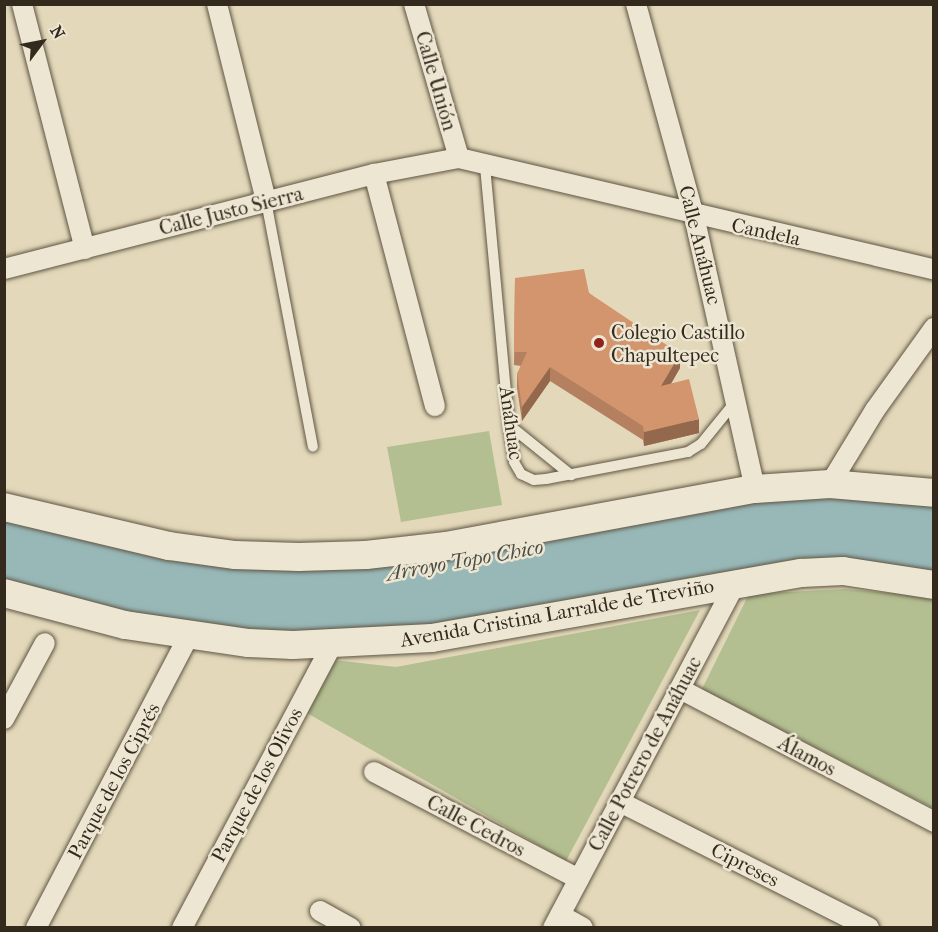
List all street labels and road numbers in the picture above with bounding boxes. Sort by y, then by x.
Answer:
street label: Calle Unión [410,29,462,133]
street label: Calle Justo Sierra [157,182,305,240]
street label: Calle Anáhuac [674,183,726,307]
street label: Candela [729,213,803,251]
street label: Anáhuac [494,385,528,461]
street label: Avenida Cristina Larralde de Treviño [398,574,716,652]
street label: Calle Potrero de Anáhuac [583,653,707,855]
street label: Parque de los Ciprés [63,699,165,863]
street label: Parque de los Olivos [206,704,308,866]
street label: Álamos [774,731,840,781]
street label: Calle Cedros [423,790,529,862]
street label: Cipreses [707,838,783,892]

